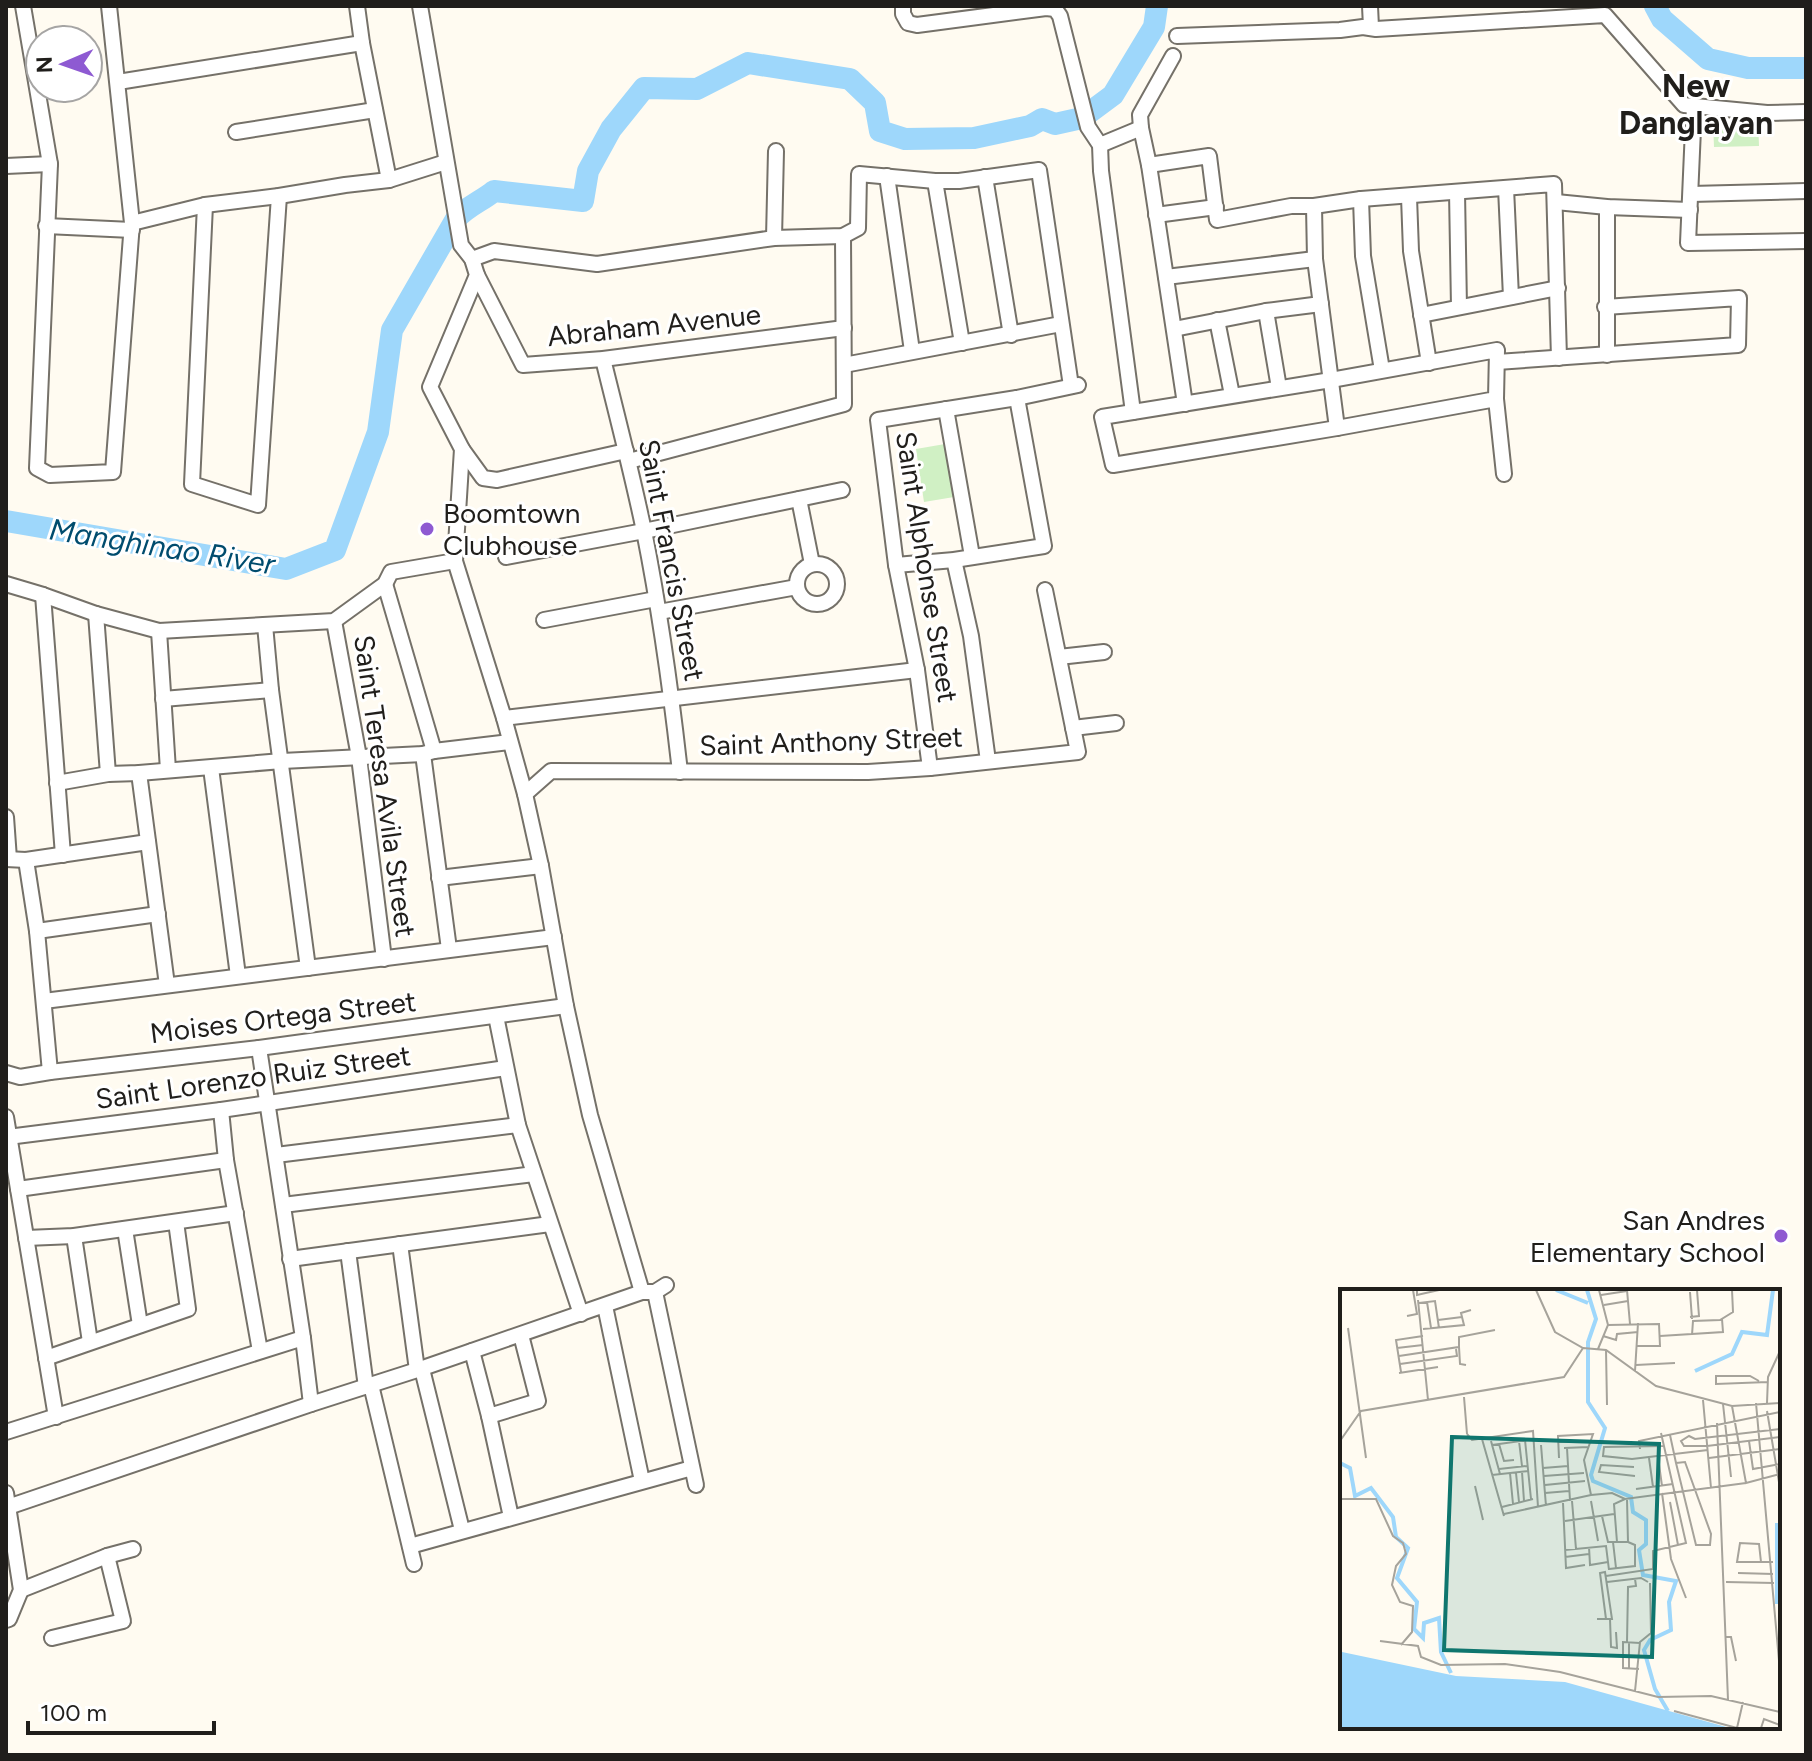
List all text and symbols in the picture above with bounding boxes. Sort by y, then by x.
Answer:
north arrow [24,24,104,104]
text: N [31,56,58,74]
district label: New Danglayan [1619,67,1773,142]
street label: Abraham Avenue [546,297,762,353]
street label: Saint Alphonse Street [889,429,965,705]
street label: Saint Francis Street [632,436,712,684]
place label: Boomtown Clubhouse [443,496,580,562]
water label: Manghinao River [47,510,279,583]
marker: Boomtown Clubhouse [418,520,436,538]
street label: Saint Teresa Avila Street [347,633,423,939]
street label: Saint Anthony Street [699,719,963,763]
street label: Moises Ortega Street [148,984,418,1050]
street label: Saint Lorenzo Ruiz Street [93,1038,413,1116]
place label: San Andres Elementary School [1530,1203,1765,1269]
marker: San Andres Elementary School [1772,1227,1790,1245]
inset map [1340,1289,1780,1729]
scale bar [28,1685,214,1735]
text: 100 m [40,1698,107,1727]

